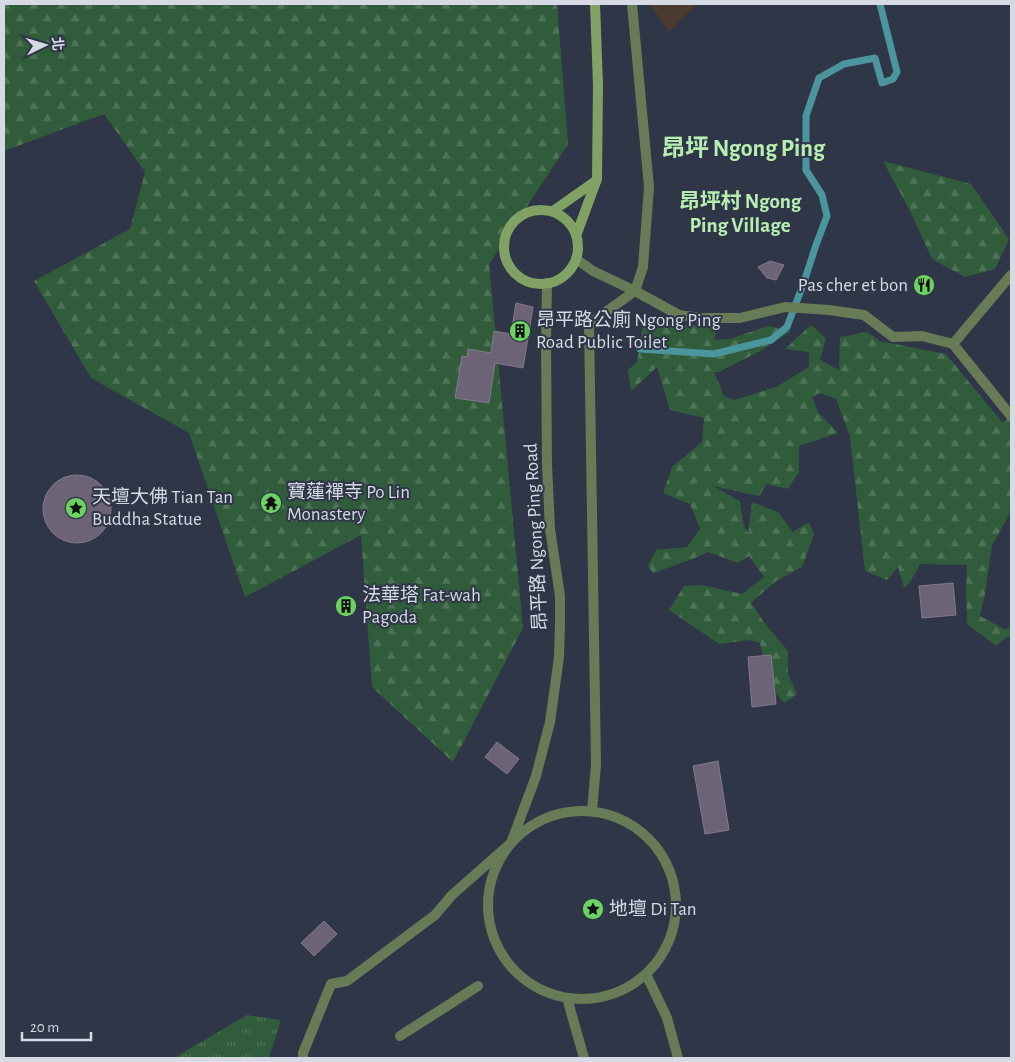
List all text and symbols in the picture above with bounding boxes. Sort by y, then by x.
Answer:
north arrow [20,20,70,70]
text: 北 [49,36,66,52]
district label: 昂坪 Ngong Ping [661,135,826,161]
district label: 昂坪村 Ngong Ping Village [679,190,802,236]
restaurant icon: Pas cher et bon [912,273,936,297]
place label: Pas cher et bon [798,276,908,295]
place label: 昂平路公廁 Ngong Ping Road Public Toilet [536,309,722,352]
building icon: 昂平路公廁 Ngong Ping Road Public Toilet [508,319,532,343]
street label: 昂平路 Ngong Ping Road [521,443,550,631]
place label: 寶蓮禪寺 Po Lin Monastery [287,481,410,524]
place label: 天壇大佛 Tian Tan Buddha Statue [92,486,233,529]
temple icon: 寶蓮禪寺 Po Lin Monastery [259,491,283,515]
place icon: 天壇大佛 Tian Tan Buddha Statue [64,496,88,520]
place label: 法華塔 Fat-wah Pagoda [362,584,481,627]
building icon: 法華塔 Fat-wah Pagoda [334,594,358,618]
place icon: 地壇 Di Tan [581,897,605,921]
place label: 地壇 Di Tan [609,898,697,919]
scale bar [22,1010,91,1042]
text: 20 m [30,1020,59,1035]

